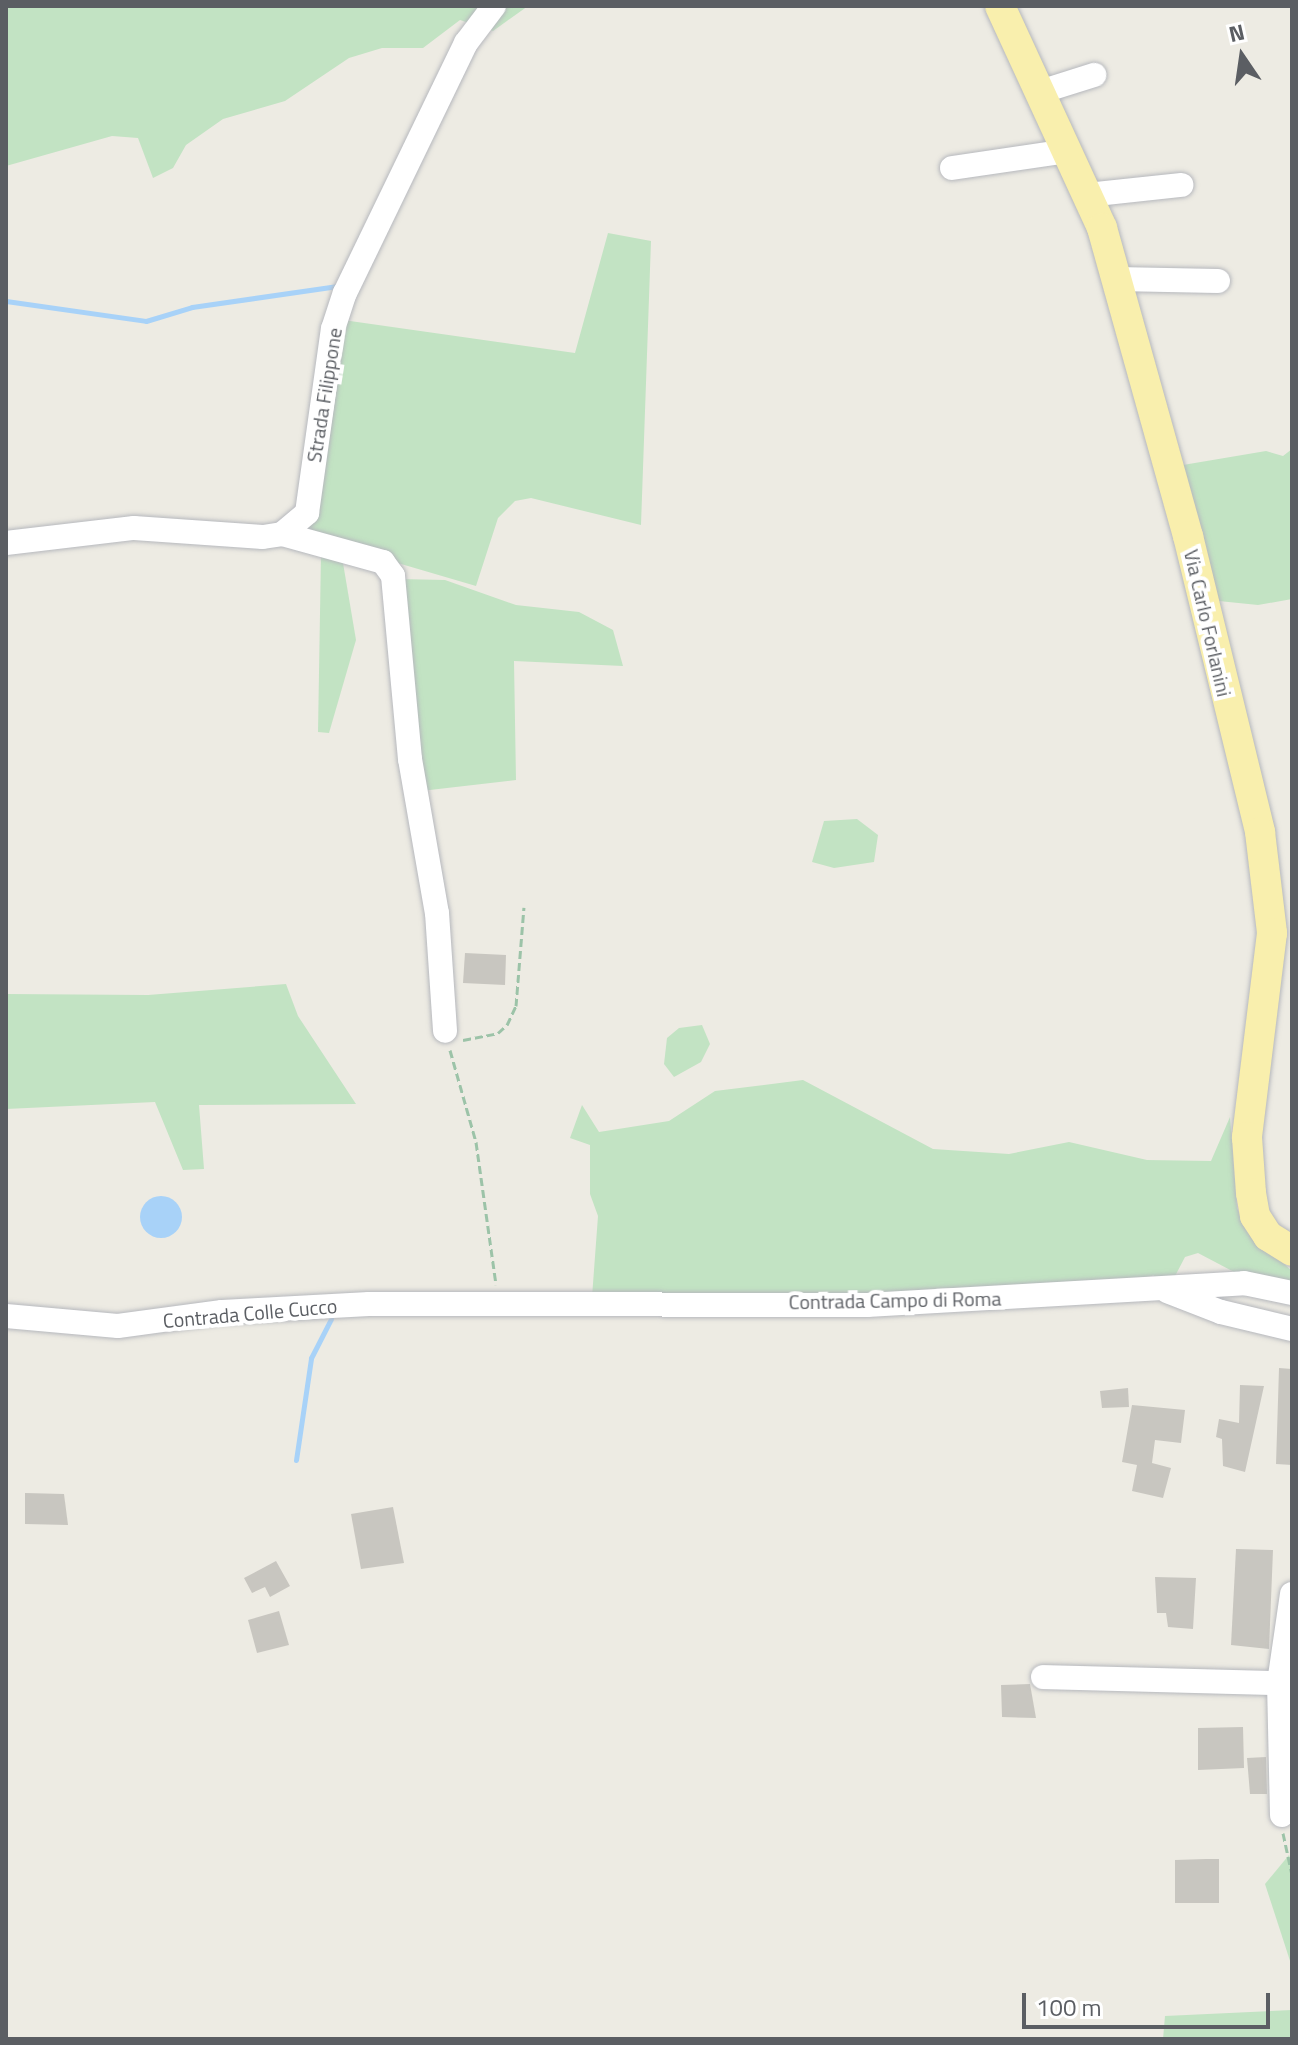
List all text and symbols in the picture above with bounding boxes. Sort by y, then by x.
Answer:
text: N [1225,14,1248,51]
north arrow [1202,16,1282,96]
street label: Strada Filippone [302,326,346,464]
street label: Via Carlo Forlanini [1179,547,1237,699]
street label: Contrada Campo di Roma [788,1286,1002,1314]
street label: Contrada Colle Cucco [162,1293,338,1333]
scale bar [1026,1977,1274,2027]
text: 100 m [1036,1989,1102,2025]

